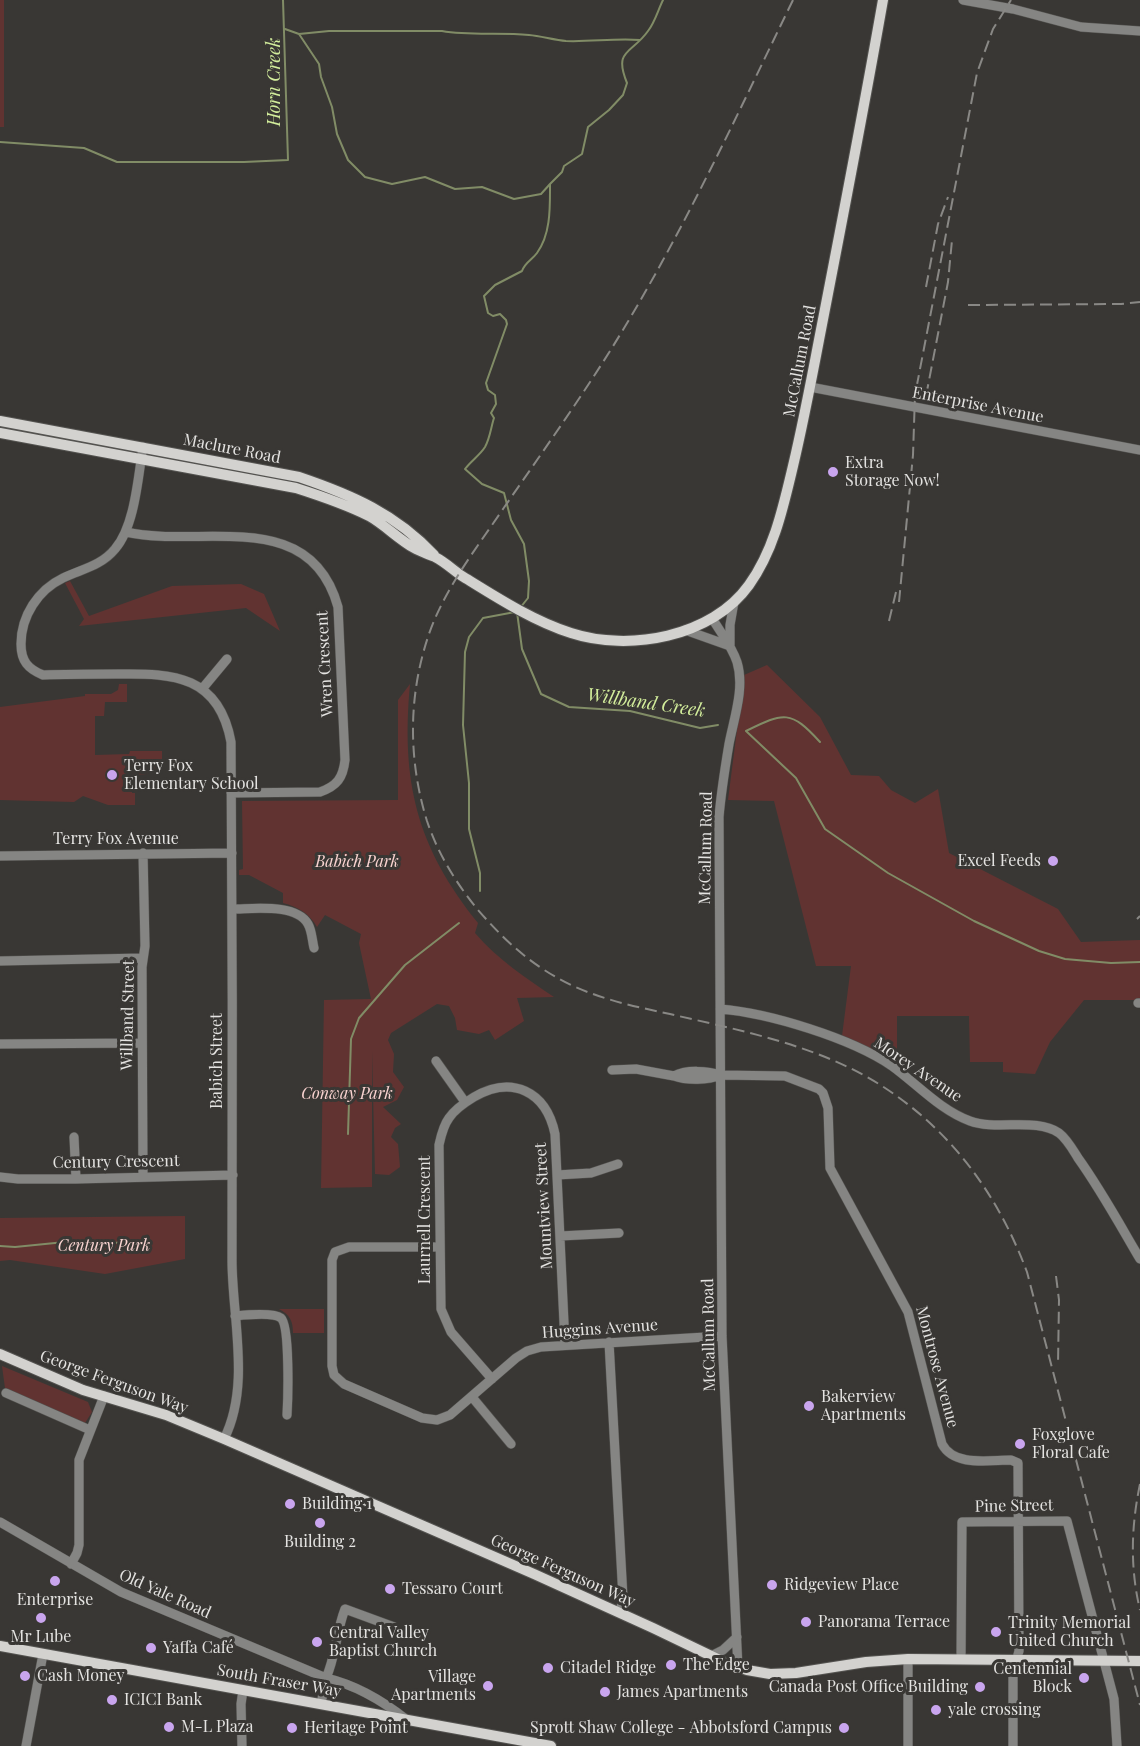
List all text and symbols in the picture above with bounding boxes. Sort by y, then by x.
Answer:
water label: Horn Creek [263,38,285,126]
street label: McCallum Road [780,303,820,419]
street label: Enterprise Avenue [911,383,1045,427]
street label: Maclure Road [182,430,282,468]
place label: Extra Storage Now! [845,453,940,491]
marker: Extra Storage Now! [826,465,840,479]
street label: Wren Crescent [313,610,337,718]
water label: Willband Creek [585,684,707,722]
place label: Terry Fox Elementary School [124,756,259,794]
marker: Terry Fox Elementary School [105,768,119,782]
street label: McCallum Road [695,791,717,905]
street label: Terry Fox Avenue [53,829,179,849]
place label: Excel Feeds [957,851,1041,871]
park label: Babich Park [315,852,399,872]
marker: Excel Feeds [1046,854,1060,868]
street label: Willband Street [117,959,139,1071]
street label: Babich Street [207,1013,227,1109]
street label: Morey Avenue [870,1034,966,1106]
park label: Conway Park [301,1084,393,1104]
street label: Mountview Street [531,1142,557,1270]
street label: Century Crescent [52,1151,180,1173]
street label: Laurnell Crescent [415,1156,435,1284]
park label: Century Park [58,1236,150,1256]
street label: McCallum Road [698,1278,720,1392]
street label: Montrose Avenue [912,1304,962,1430]
street label: Huggins Avenue [541,1315,659,1343]
street label: George Ferguson Way [37,1346,191,1418]
place label: Bakerview Apartments [821,1387,906,1425]
marker: Bakerview Apartments [802,1399,816,1413]
place label: Foxglove Floral Cafe [1032,1425,1110,1463]
marker: Foxglove Floral Cafe [1013,1437,1027,1451]
place label: Building 1 [302,1494,372,1514]
street label: Pine Street [975,1496,1053,1516]
marker: Building 1 [283,1497,297,1511]
marker: Building 2 [313,1516,327,1530]
street label: George Ferguson Way [488,1530,638,1612]
place label: Building 2 [284,1532,356,1552]
street label: Old Yale Road [116,1565,214,1623]
marker: Enterprise [48,1574,62,1588]
place label: Ridgeview Place [784,1575,899,1595]
marker: Ridgeview Place [765,1578,779,1592]
place label: Tessaro Court [402,1579,503,1599]
marker: Tessaro Court [383,1582,397,1596]
place label: Enterprise [17,1590,93,1610]
marker: Mr Lube [34,1611,48,1625]
place label: Panorama Terrace [818,1612,950,1632]
place label: Trinity Memorial United Church [1008,1613,1131,1651]
marker: Panorama Terrace [799,1615,813,1629]
place label: Central Valley Baptist Church [329,1623,437,1661]
marker: Trinity Memorial United Church [989,1625,1003,1639]
place label: Mr Lube [11,1627,71,1647]
marker: Central Valley Baptist Church [310,1635,324,1649]
place label: Yaffa Café [163,1638,234,1658]
marker: Yaffa Café [144,1641,158,1655]
place label: The Edge [683,1655,750,1675]
place label: Citadel Ridge [560,1658,656,1678]
marker: The Edge [664,1658,678,1672]
place label: Centennial Block [993,1659,1072,1697]
street label: South Fraser Way [215,1661,343,1701]
marker: Citadel Ridge [541,1661,555,1675]
place label: Cash Money [37,1666,124,1686]
place label: Village Apartments [391,1667,476,1705]
marker: Cash Money [18,1669,32,1683]
marker: Centennial Block [1077,1671,1091,1685]
place label: Canada Post Office Building [769,1677,968,1697]
marker: Village Apartments [481,1679,495,1693]
marker: Canada Post Office Building [973,1680,987,1694]
place label: James Apartments [617,1682,748,1702]
marker: James Apartments [598,1685,612,1699]
place label: ICICI Bank [124,1690,202,1710]
marker: ICICI Bank [105,1693,119,1707]
place label: yale crossing [948,1700,1041,1720]
marker: yale crossing [929,1703,943,1717]
place label: M-L Plaza [181,1717,253,1737]
place label: Heritage Point [304,1718,408,1738]
place label: Sprott Shaw College - Abbotsford Campus [530,1718,832,1738]
marker: M-L Plaza [162,1720,176,1734]
marker: Heritage Point [285,1721,299,1735]
marker: Sprott Shaw College - Abbotsford Campus [837,1721,851,1735]

